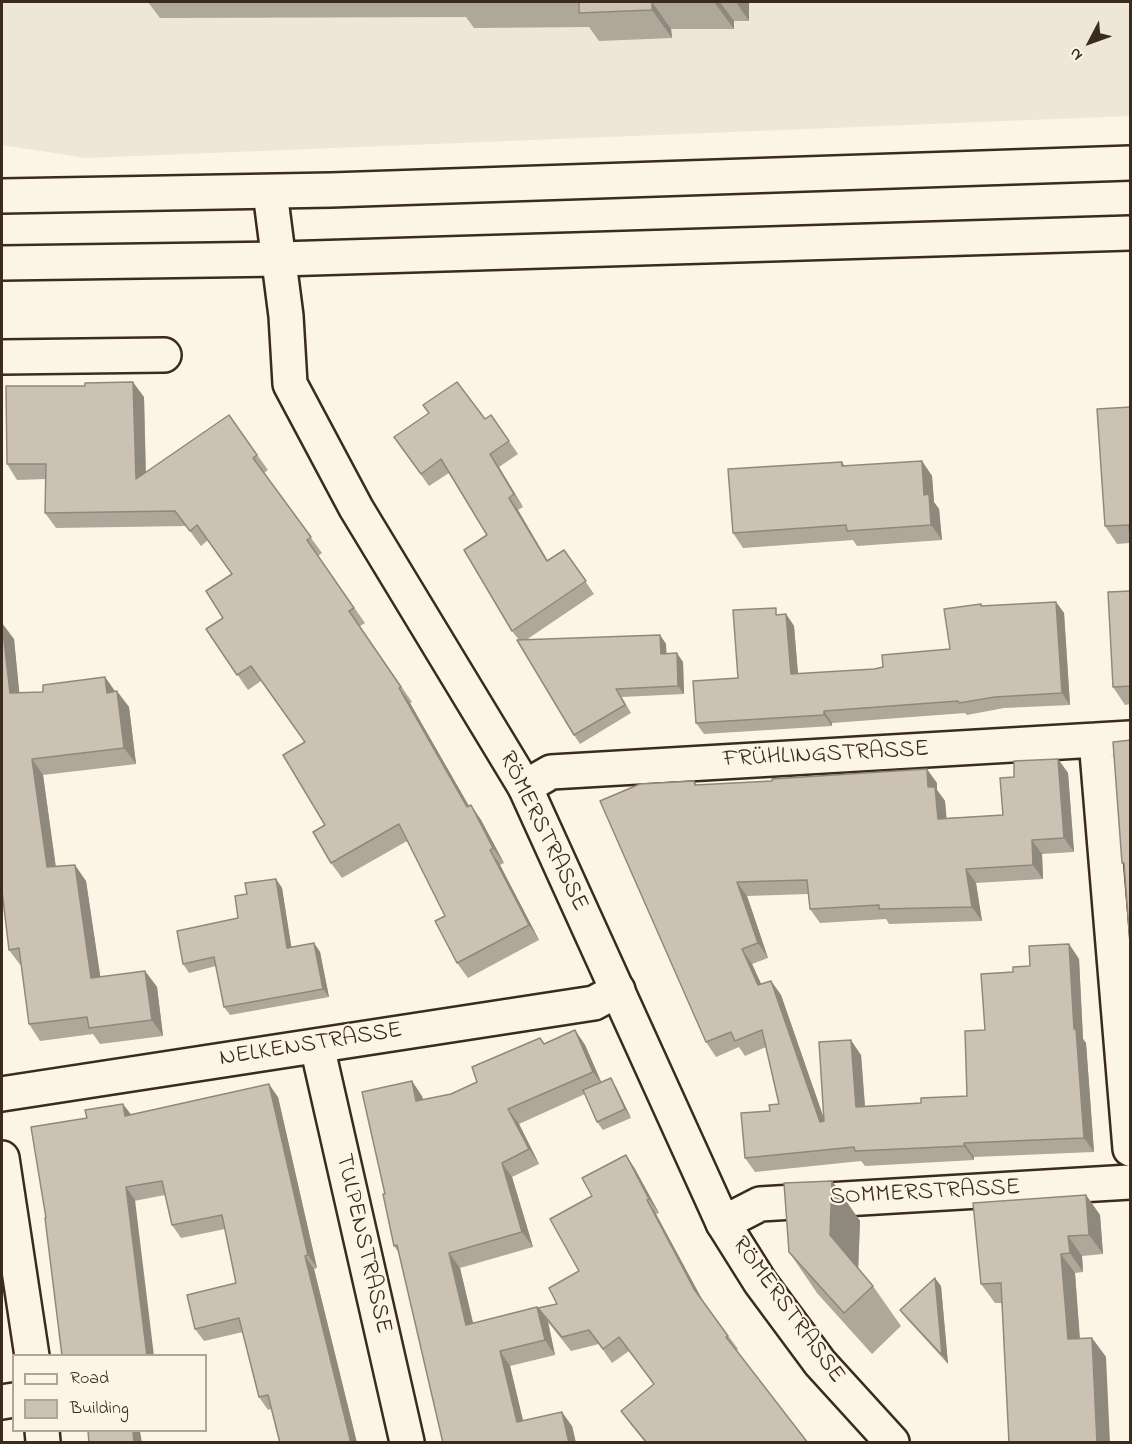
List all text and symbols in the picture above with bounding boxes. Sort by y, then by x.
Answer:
north arrow [1060,12,1120,72]
text: N [1064,42,1089,66]
street label: FRÜHLINGSTRASSE [722,736,930,776]
street label: RÖMERSTRASSE [491,747,593,917]
street label: NELKENSTRASSE [218,1017,404,1075]
street label: TULPENSTRASSE [327,1151,397,1337]
street label: SOMMERSTRASSE [829,1175,1021,1213]
street label: RÖMERSTRASSE [724,1232,850,1390]
legend [12,1354,207,1432]
text: Road [70,1366,109,1392]
text: Building [70,1396,129,1422]

